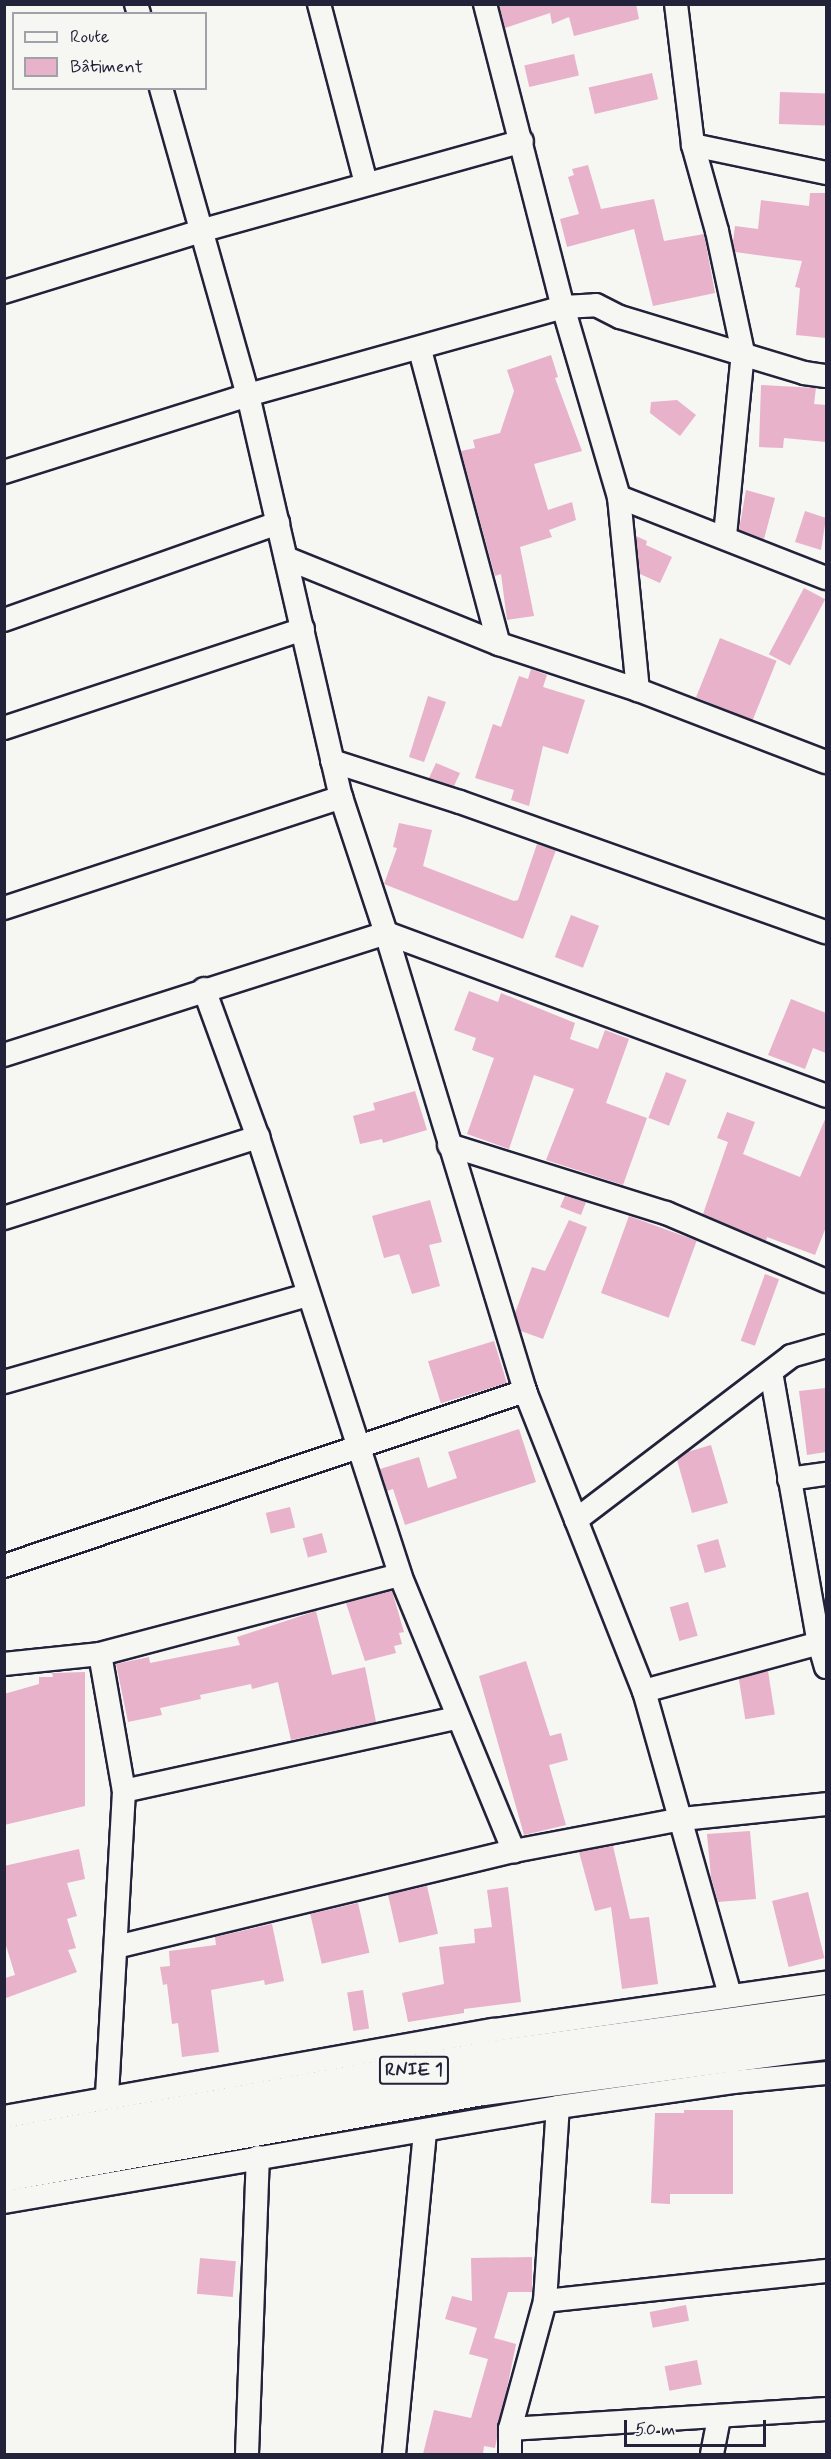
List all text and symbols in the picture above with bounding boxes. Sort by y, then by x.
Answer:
legend [12,12,207,90]
text: Route [70,25,109,49]
text: Bâtiment [70,55,143,79]
road number: RNIE 1 [378,2055,450,2085]
scale bar [627,2408,770,2446]
text: 50 m [635,2418,675,2442]

